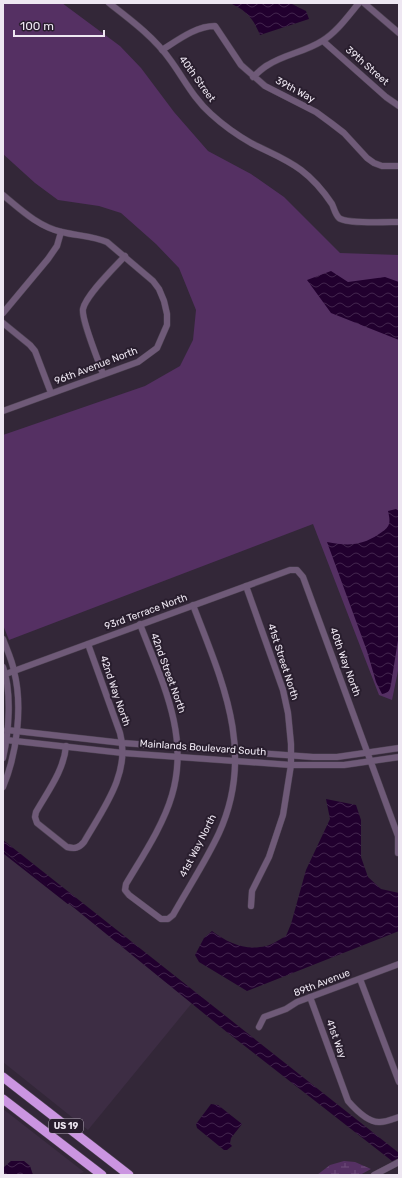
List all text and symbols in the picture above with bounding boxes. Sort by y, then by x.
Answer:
scale bar [14,12,104,38]
text: 100 m [20,19,54,33]
street label: 39th Street [343,44,391,88]
street label: 40th Street [176,54,218,104]
street label: 39th Way [273,75,317,106]
street label: 96th Avenue North [53,345,139,387]
street label: 93rd Terrace North [103,591,189,633]
street label: 41st Street North [265,622,301,702]
street label: 40th Way North [327,626,363,698]
street label: 42nd Street North [148,631,188,715]
street label: 42nd Way North [97,654,133,728]
street label: Mainlands Boulevard South [139,738,267,758]
street label: 41st Way North [177,813,219,879]
street label: 89th Avenue [292,967,352,999]
street label: 41st Way [323,1018,349,1060]
road number: US 19 [49,1119,83,1133]

